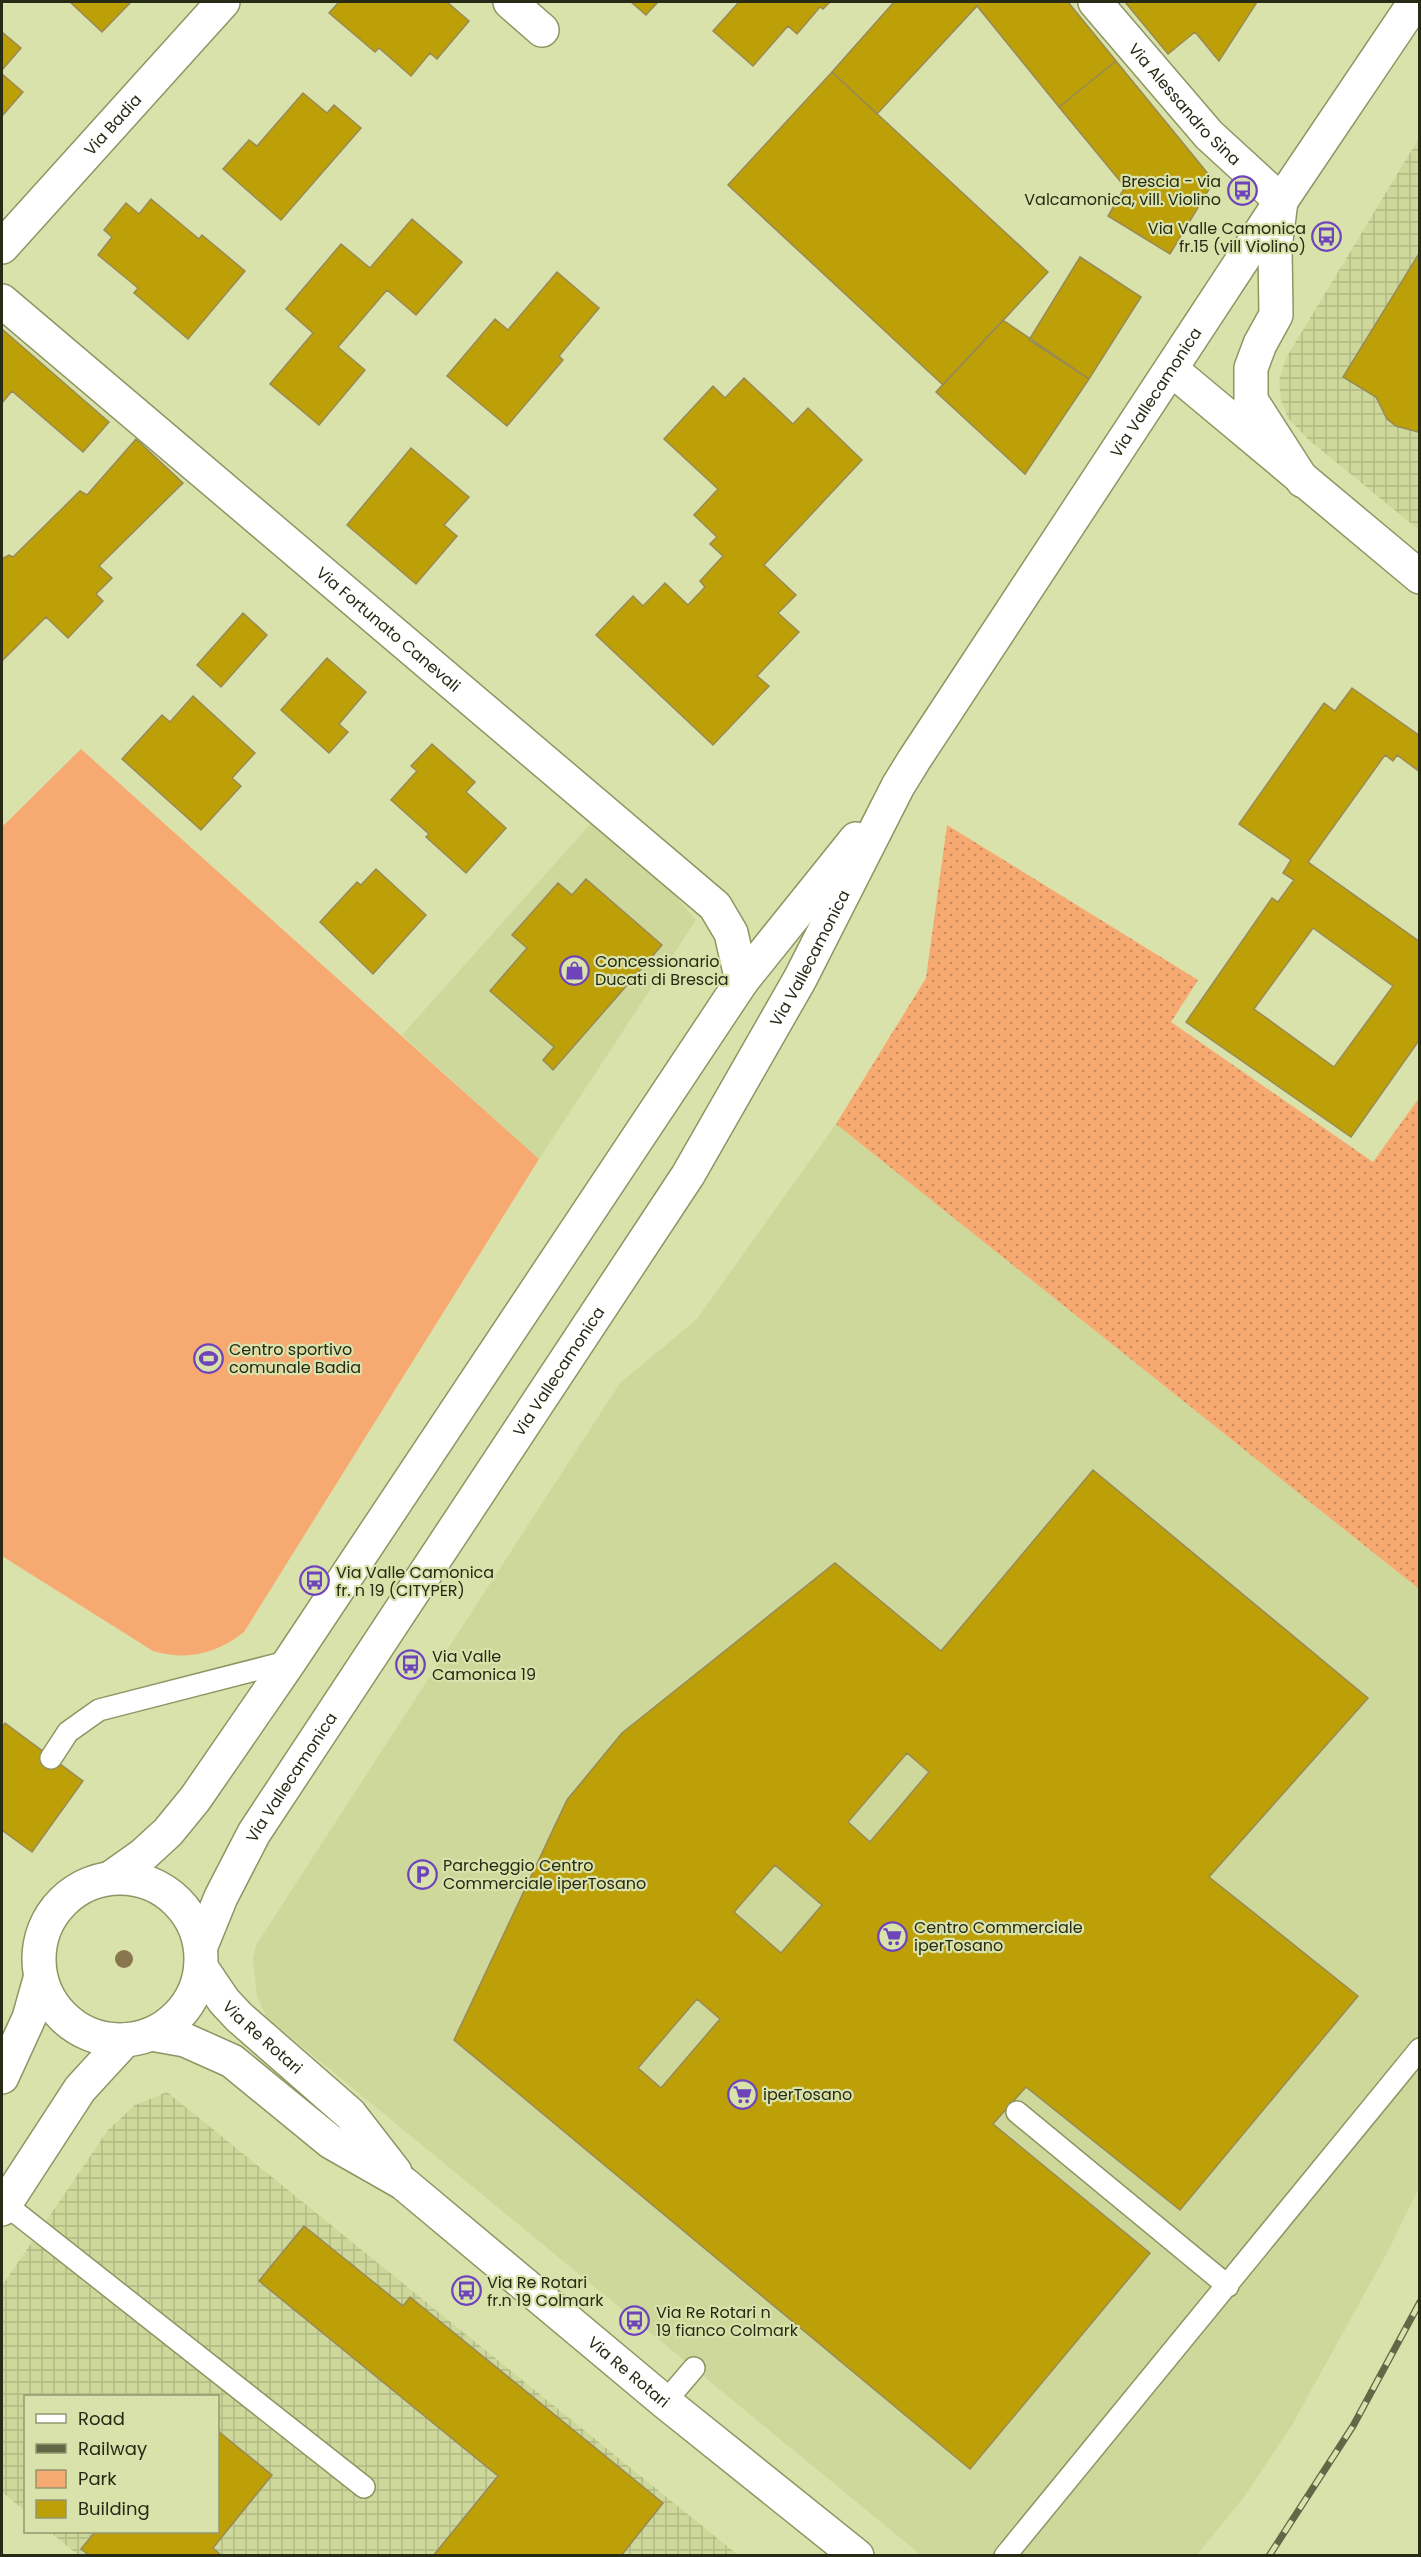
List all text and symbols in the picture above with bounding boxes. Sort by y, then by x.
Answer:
street label: Via Alessandro Sina [1123,38,1246,171]
street label: Via Badia [79,89,147,161]
place label: Brescia - via Valcamonica, vill. Violino [1024,170,1221,211]
bus stop icon: Brescia - via Valcamonica, vill. Violino [1226,174,1258,206]
place label: Via Valle Camonica fr.15 (vill Violino) [1148,217,1306,258]
bus stop icon: Via Valle Camonica fr.15 (vill Violino) [1311,221,1343,253]
street label: Via Vallecamonica [1105,323,1207,462]
street label: Via Fortunato Canevali [311,562,465,697]
street label: Via Vallecamonica [764,886,855,1031]
place label: Concessionario Ducati di Brescia [595,950,729,991]
shop icon: Concessionario Ducati di Brescia [558,954,590,986]
street label: Via Vallecamonica [508,1302,610,1441]
place label: Centro sportivo comunale Badia [229,1338,361,1379]
sports icon: Centro sportivo comunale Badia [192,1342,224,1374]
place label: Via Valle Camonica fr. n 19 (CITYPER) [336,1561,494,1602]
bus stop icon: Via Valle Camonica fr. n 19 (CITYPER) [299,1565,331,1597]
place label: Via Valle Camonica 19 [432,1645,536,1686]
bus stop icon: Via Valle Camonica 19 [395,1649,427,1681]
street label: Via Vallecamonica [240,1708,343,1846]
place label: Parcheggio Centro Commerciale iperTosano [443,1854,646,1895]
parking icon: Parcheggio Centro Commerciale iperTosano [406,1858,438,1890]
place label: Centro Commerciale iperTosano [914,1916,1083,1957]
supermarket icon: Centro Commerciale iperTosano [877,1920,909,1952]
street label: Via Re Rotari [217,1995,307,2079]
supermarket icon: iperTosano [726,2078,758,2110]
place label: iperTosano [763,2083,852,2106]
place label: Via Re Rotari fr.n 19 Colmark [487,2271,604,2312]
bus stop icon: Via Re Rotari fr.n 19 Colmark [450,2275,482,2307]
place label: Via Re Rotari n 19 fianco Colmark [656,2301,799,2342]
bus stop icon: Via Re Rotari n 19 fianco Colmark [619,2305,651,2337]
street label: Via Re Rotari [583,2331,674,2413]
legend [24,2395,219,2533]
text: Road [78,2406,125,2431]
text: Railway [78,2436,147,2461]
text: Park [78,2466,117,2491]
text: Building [78,2496,150,2521]

